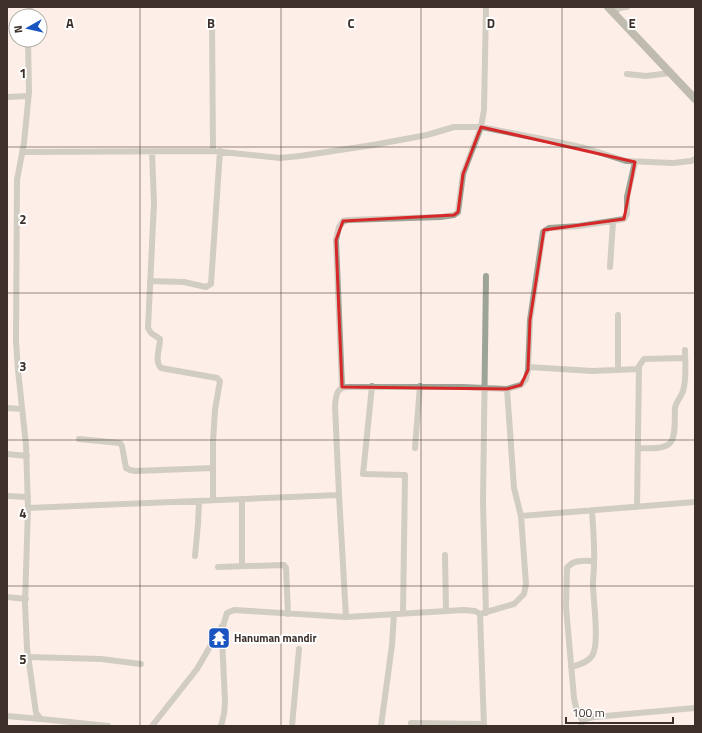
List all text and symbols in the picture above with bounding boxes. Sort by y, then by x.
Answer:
north arrow [8,8,48,48]
text: A [66,13,74,33]
text: B [207,13,215,33]
text: C [347,13,355,33]
text: D [487,13,495,33]
text: E [628,13,636,33]
text: N [10,25,27,34]
text: 1 [19,63,27,83]
text: 2 [19,209,27,229]
text: 3 [19,356,27,376]
text: 4 [19,503,27,523]
temple icon: Hanuman mandir [206,625,232,651]
place label: Hanuman mandir [234,630,317,646]
text: 5 [19,649,27,669]
scale bar [566,699,673,725]
text: 100 m [572,703,605,722]

